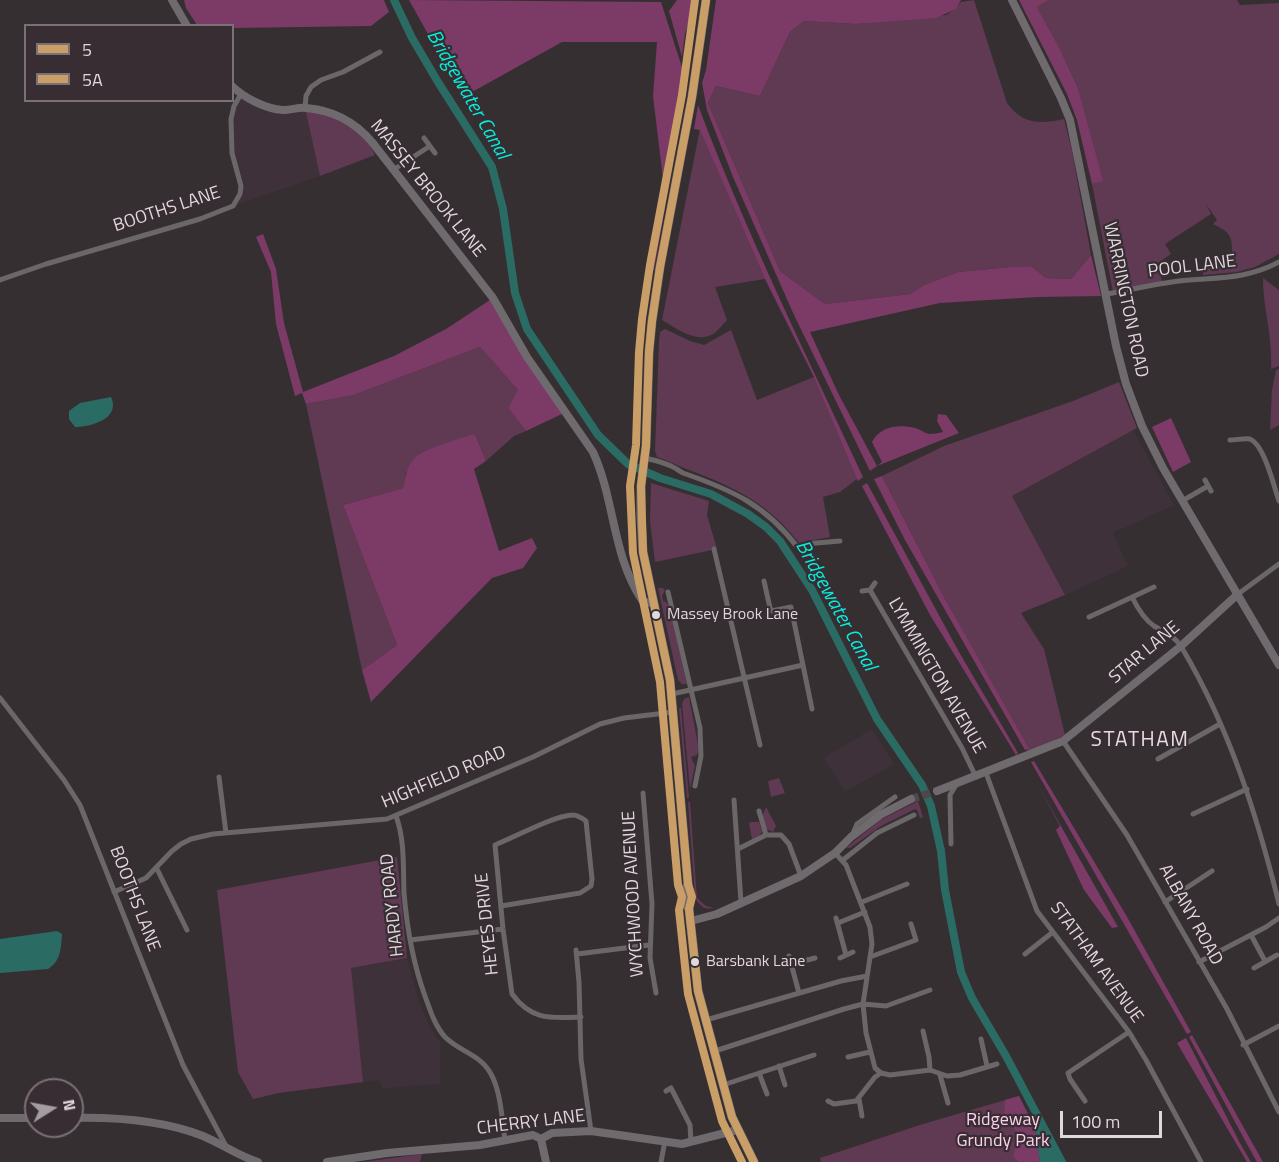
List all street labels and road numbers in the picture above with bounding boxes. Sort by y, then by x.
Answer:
street label: MASSEY BROOK LANE [365,116,489,262]
street label: BOOTHS LANE [111,183,223,237]
street label: WARRINGTON ROAD [1098,220,1152,380]
street label: POOL LANE [1147,251,1237,283]
street label: LYMMINGTON AVENUE [883,594,989,758]
street label: STAR LANE [1105,617,1185,689]
street label: HIGHFIELD ROAD [379,742,509,814]
street label: WYCHWOOD AVENUE [619,810,649,978]
street label: BOOTHS LANE [104,843,164,955]
street label: HARDY ROAD [377,852,409,958]
street label: ALBANY ROAD [1153,861,1227,969]
street label: HEYES DRIVE [472,872,504,976]
street label: STATHAM AVENUE [1045,898,1147,1028]
street label: CHERRY LANE [476,1106,586,1140]

